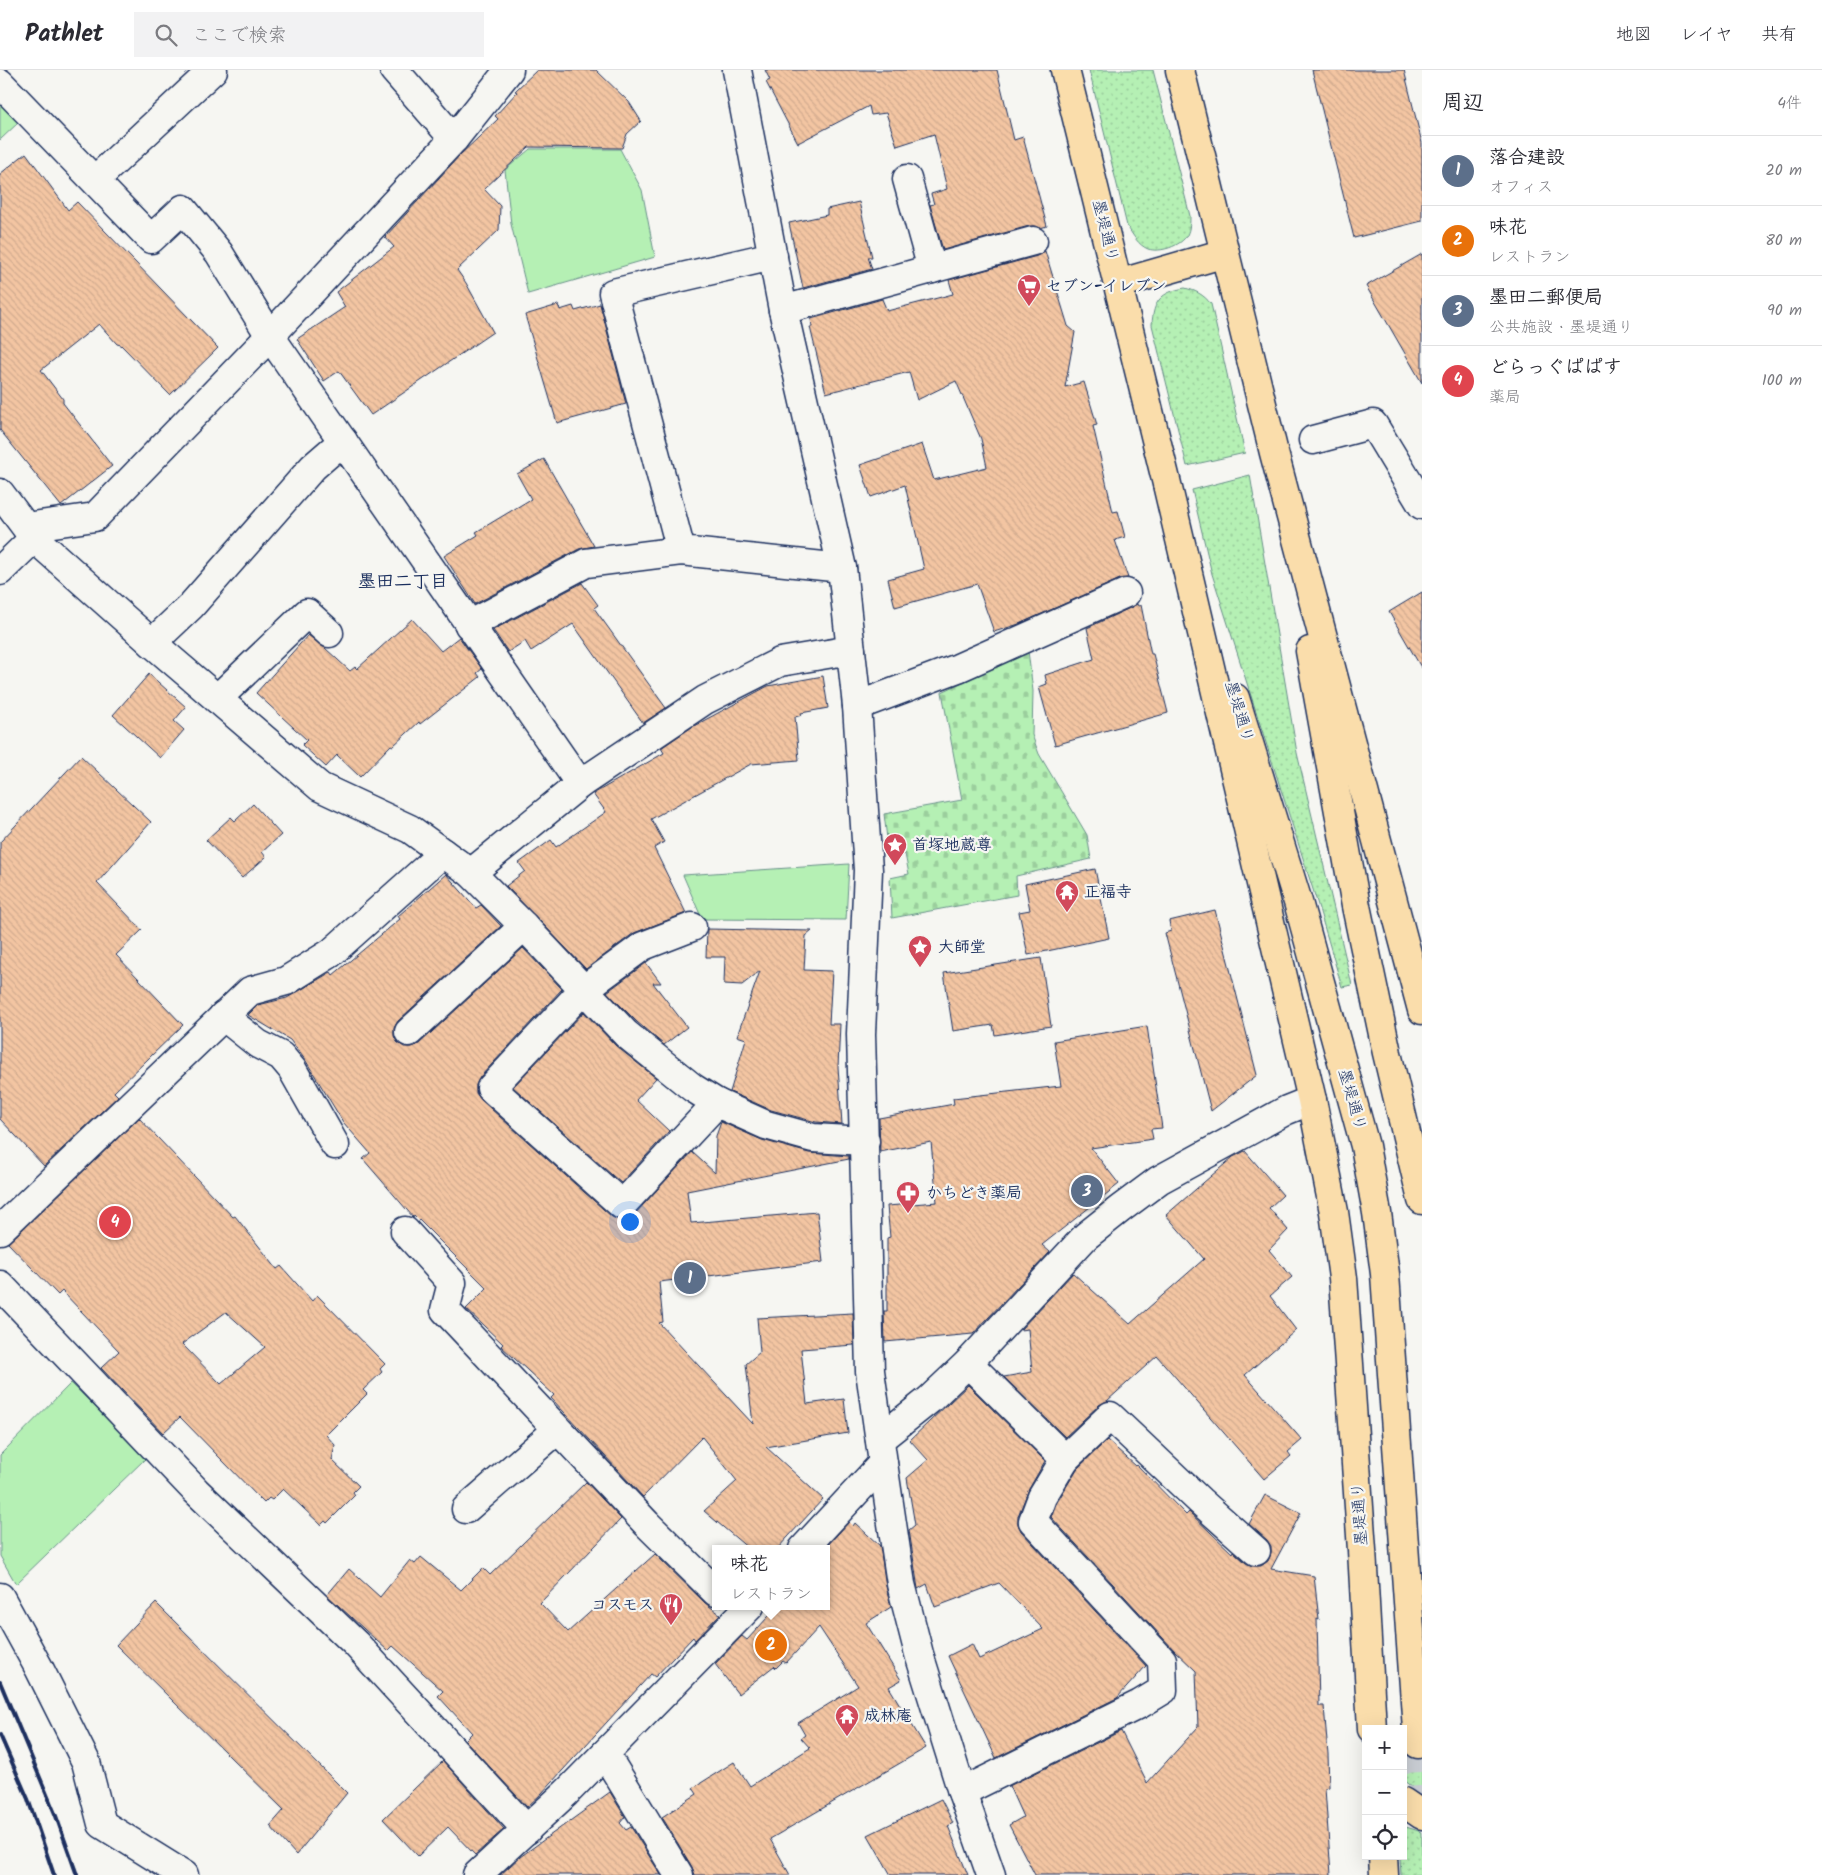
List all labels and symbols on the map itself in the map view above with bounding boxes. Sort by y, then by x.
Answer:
street label: 墨堤通り [1085,197,1125,265]
supermarket icon: セブン-イレブン [1016,273,1042,307]
place label: セブン-イレブン [1046,274,1167,299]
district label: 墨田二丁目 [358,568,448,597]
street label: 墨堤通り [1218,678,1260,746]
place icon: 首塚地蔵尊 [882,832,908,866]
place label: 首塚地蔵尊 [912,833,992,858]
temple icon: 正福寺 [1054,879,1080,913]
place label: 正福寺 [1084,880,1132,905]
place icon: 大師堂 [907,934,933,968]
place label: 大師堂 [938,935,986,960]
street label: 墨堤通り [1331,1066,1373,1134]
pin: 3 [1071,1172,1103,1210]
pharmacy icon: かちどき薬局 [895,1180,921,1214]
place label: かちどき薬局 [926,1181,1022,1206]
pin: 4 [99,1203,131,1241]
your location [617,1209,643,1235]
pin: 1 [674,1259,706,1297]
street label: 墨堤通り [1345,1481,1375,1547]
restaurant icon: コスモス [658,1592,684,1626]
place label: コスモス [591,1593,654,1618]
pin: 2 [755,1626,787,1664]
temple icon: 成林庵 [834,1703,860,1737]
place label: 成林庵 [864,1704,912,1729]

